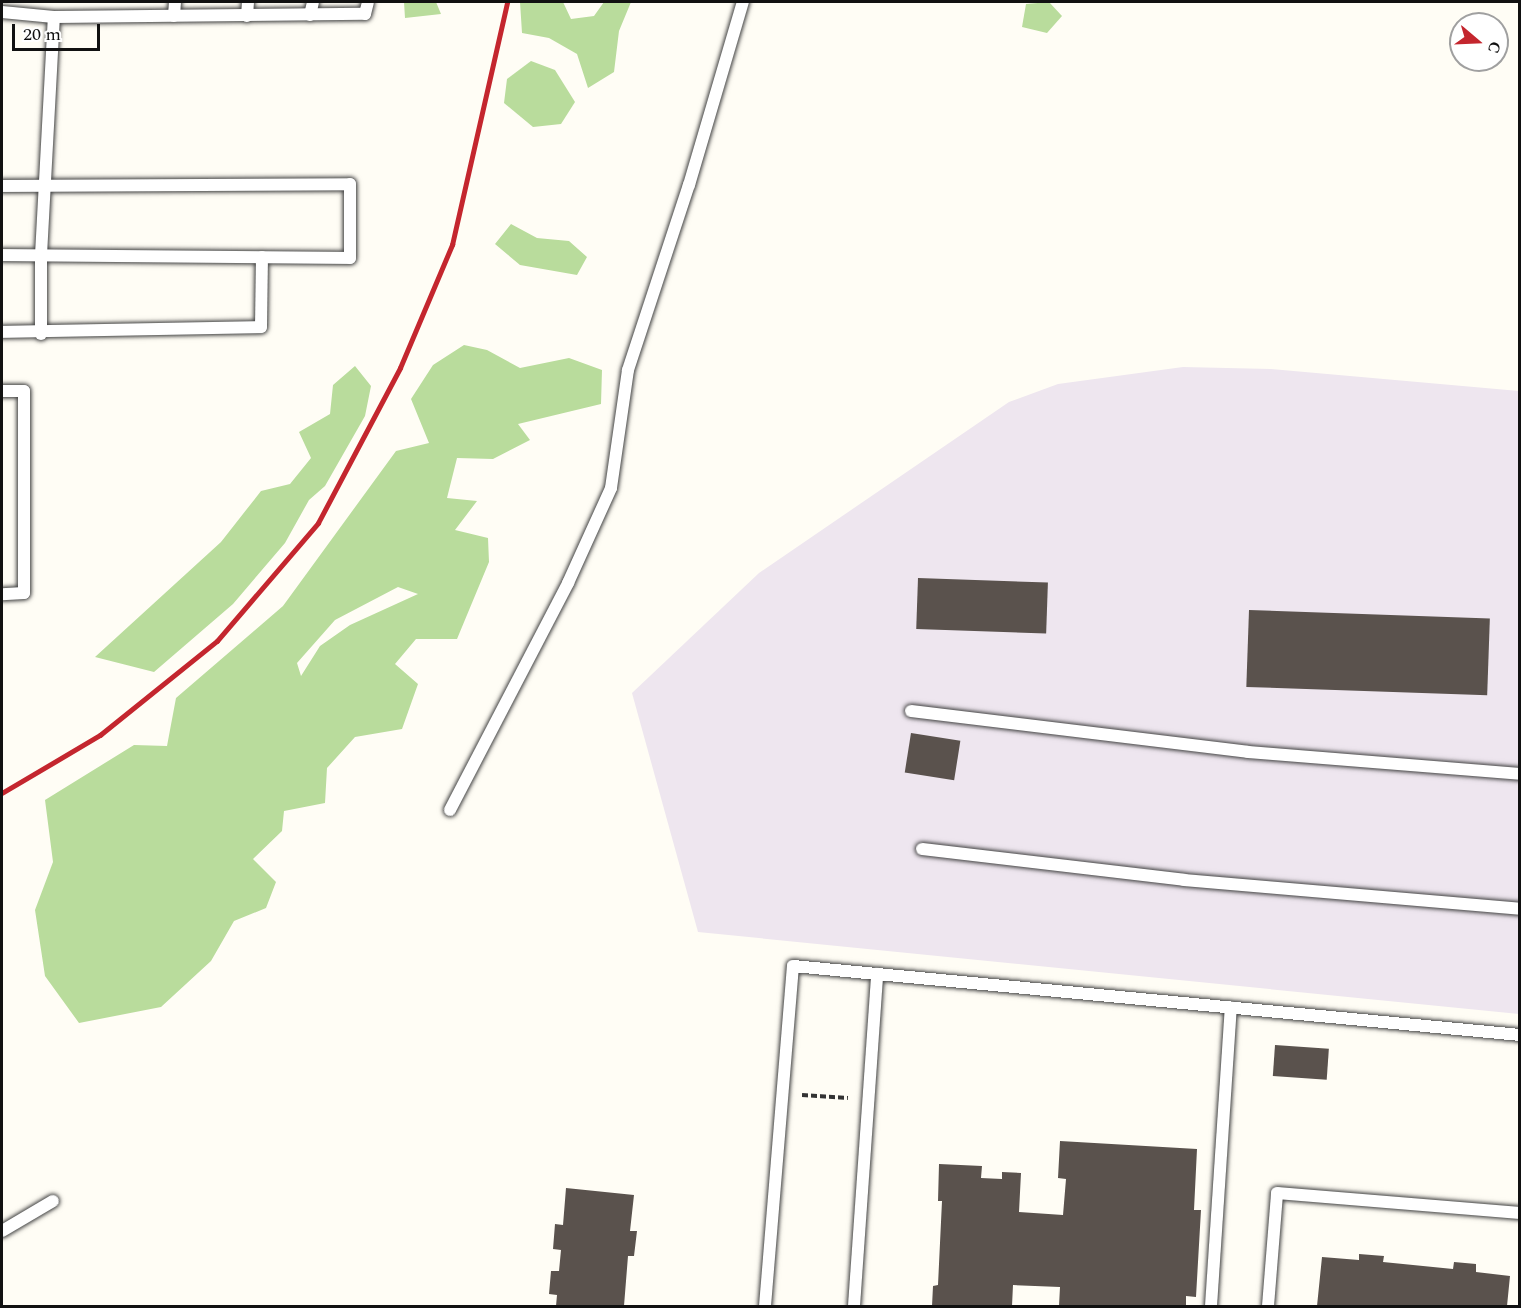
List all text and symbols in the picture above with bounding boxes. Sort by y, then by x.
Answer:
scale bar [15,12,104,50]
north arrow [1449,12,1509,72]
text: 20 m [23,21,61,48]
text: С [1481,38,1507,56]

